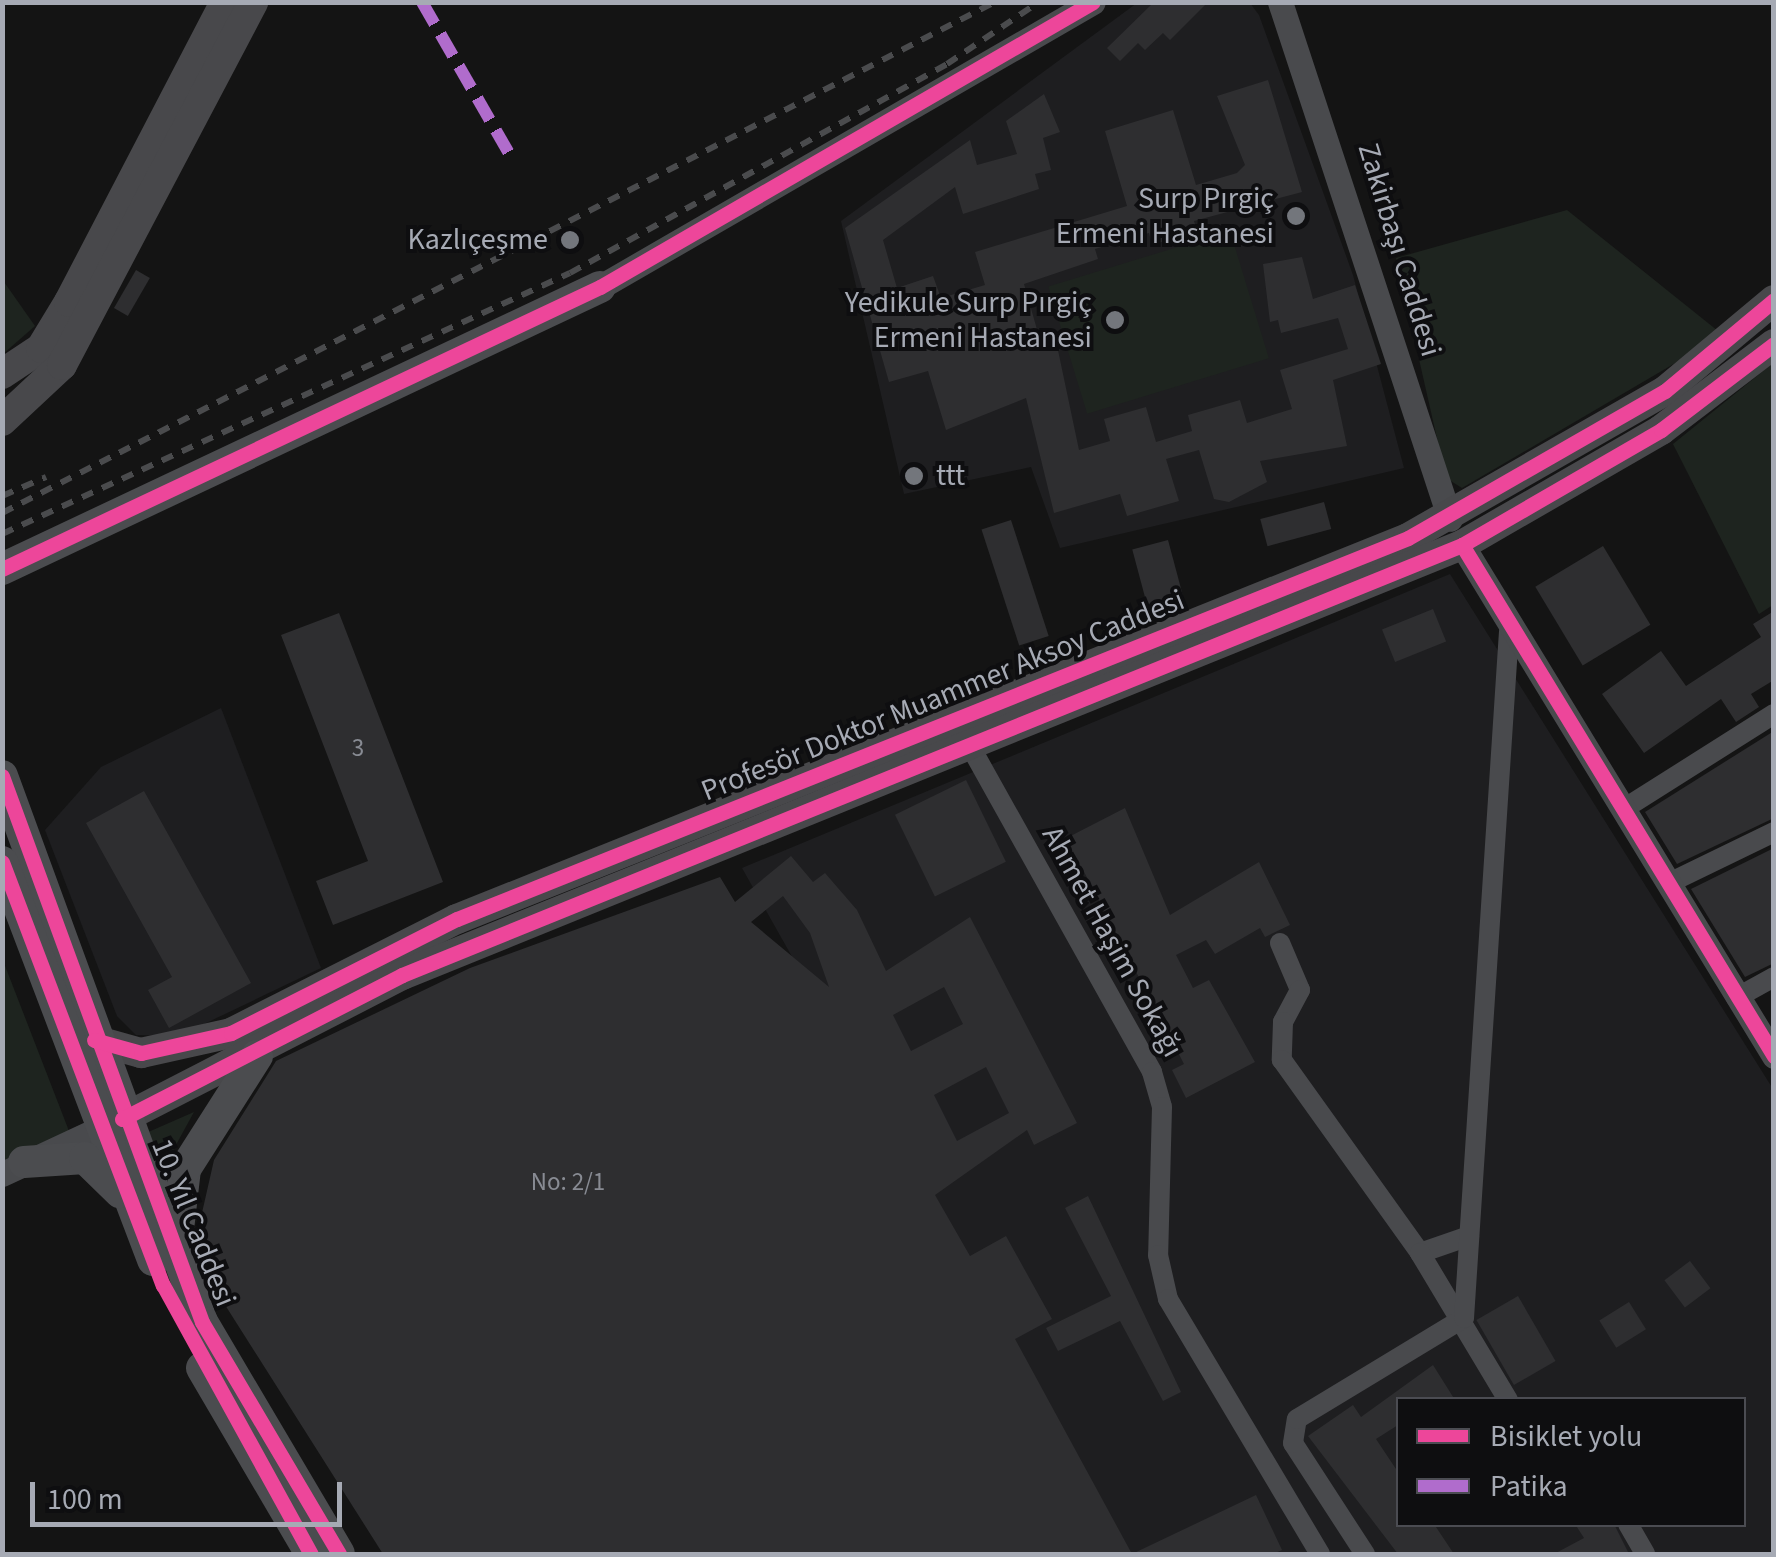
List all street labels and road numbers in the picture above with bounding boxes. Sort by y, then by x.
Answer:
street label: Zakirbaşı Caddesi [1349,139,1449,361]
street label: Profesör Doktor Muammer Aksoy Caddesi [696,582,1190,810]
street label: Ahmet Haşim Sokağı [1034,820,1190,1064]
street label: 10. Yıl Caddesi [143,1134,243,1312]

